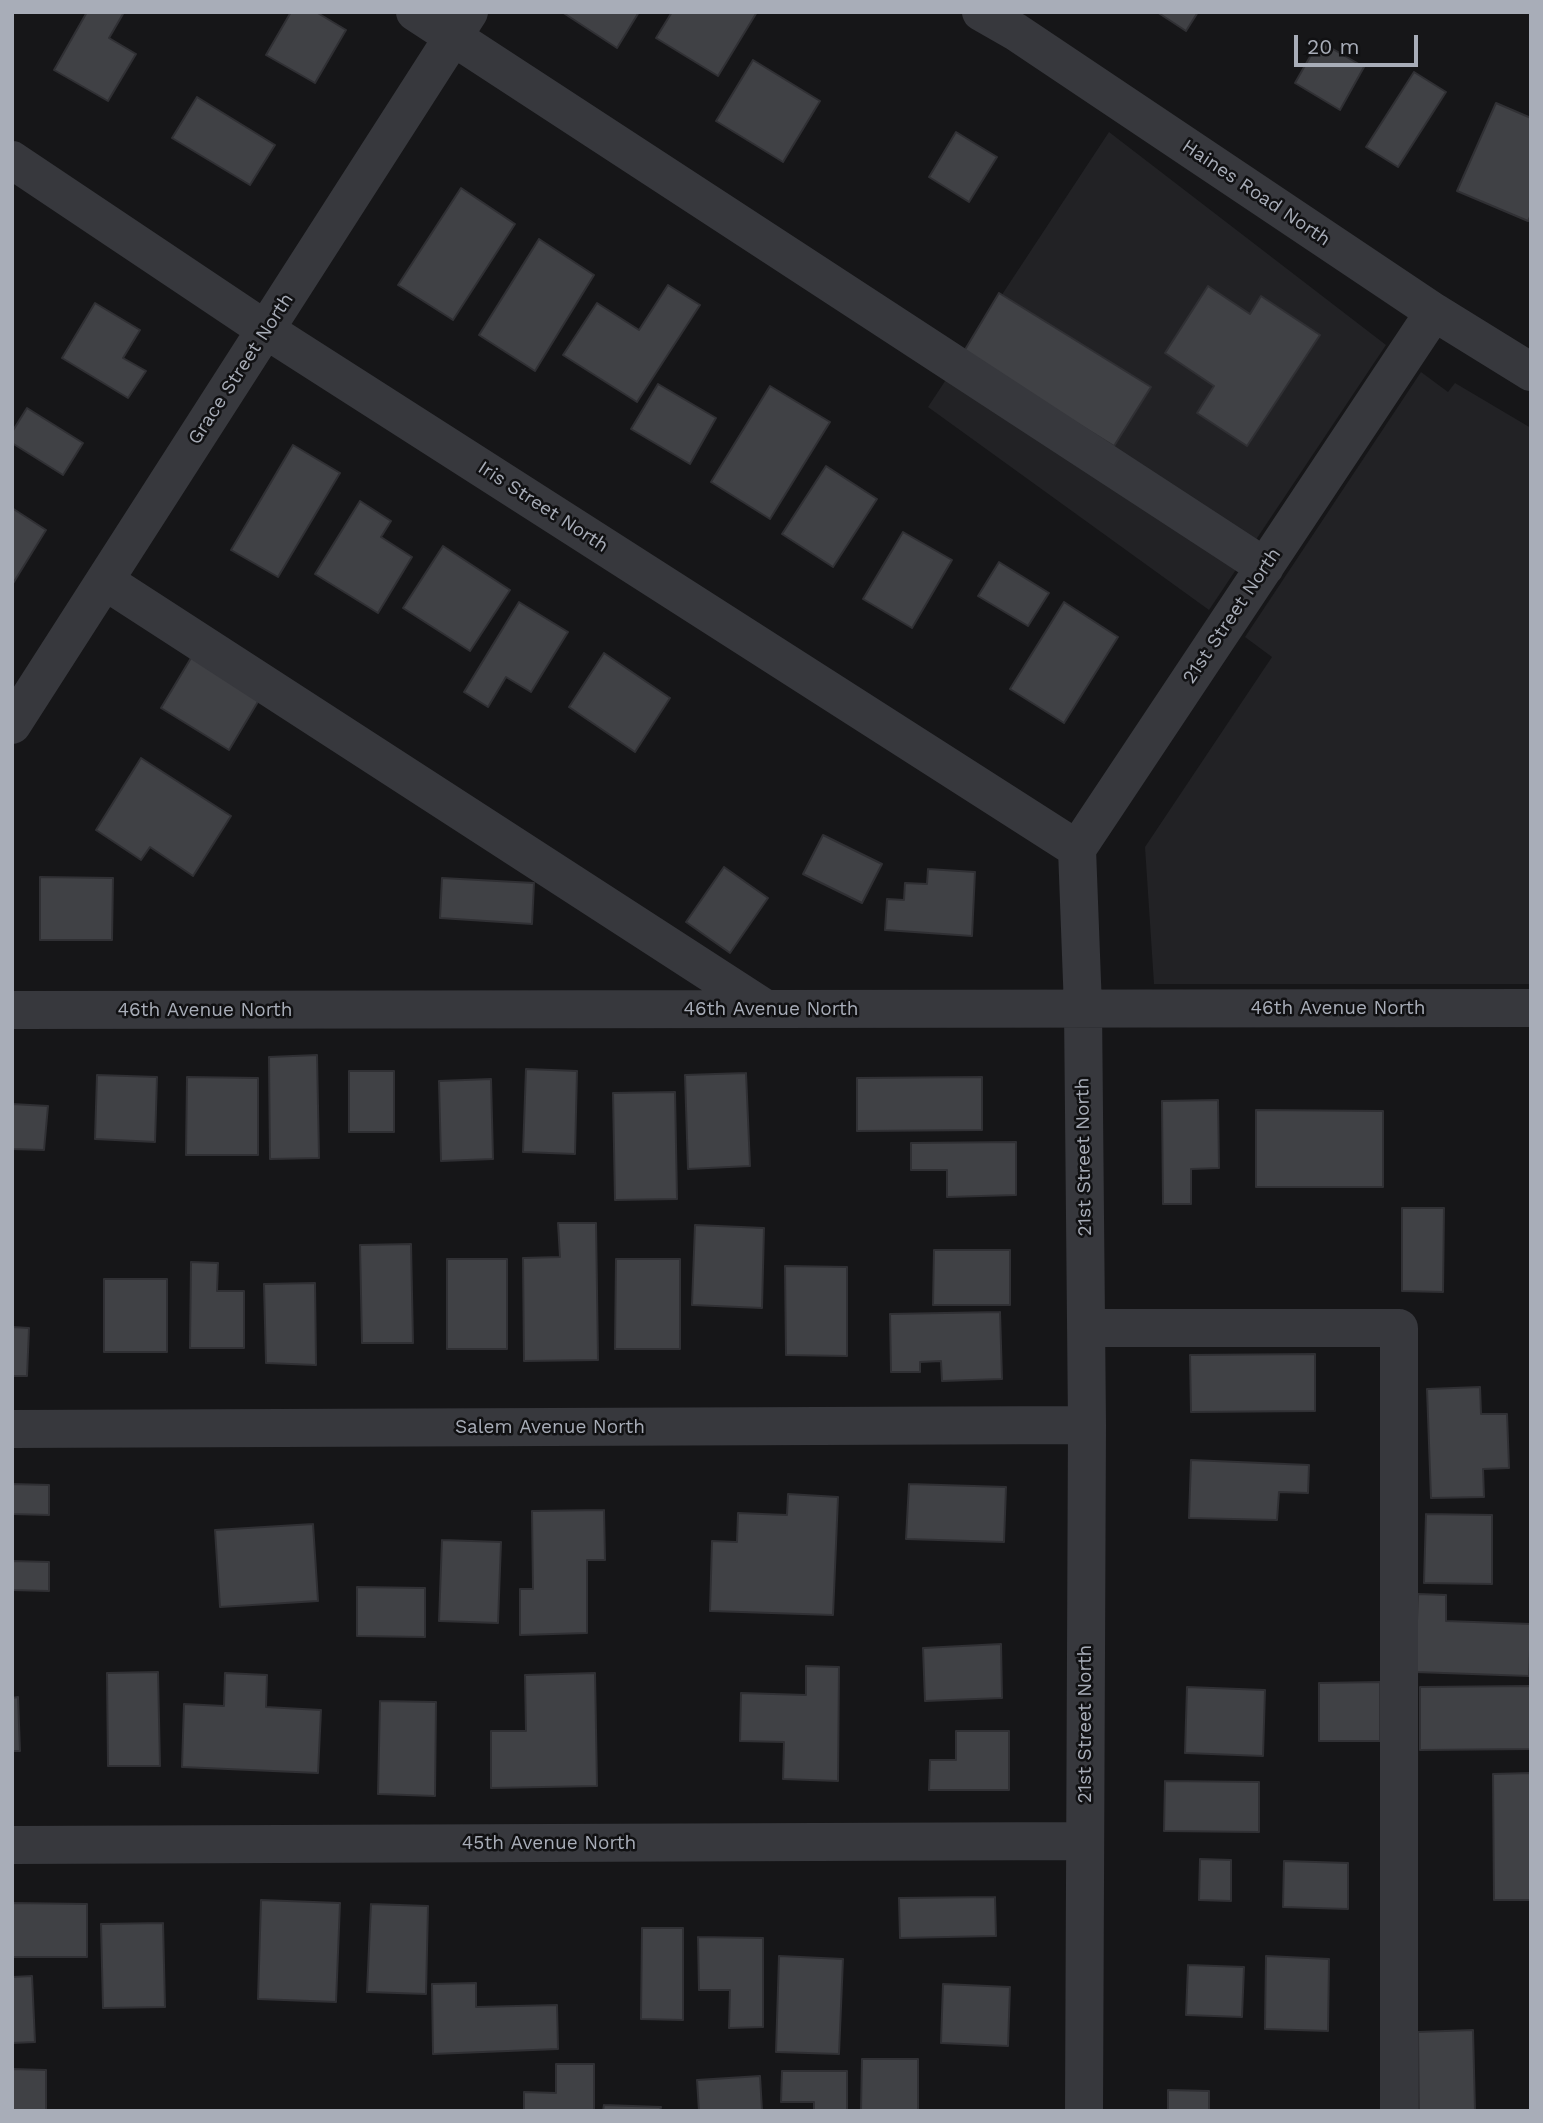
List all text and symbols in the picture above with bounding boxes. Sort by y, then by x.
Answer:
scale bar [1298,21,1422,65]
text: 20 m [1307,34,1359,59]
street label: Haines Road North [1178,135,1334,251]
street label: Grace Street North [184,289,298,449]
street label: Iris Street North [474,456,612,558]
street label: 21st Street North [1178,544,1286,688]
street label: 46th Avenue North [1250,997,1426,1019]
street label: 46th Avenue North [683,998,859,1020]
street label: 46th Avenue North [117,999,293,1021]
street label: 21st Street North [1071,1077,1097,1237]
street label: Salem Avenue North [455,1416,645,1438]
street label: 21st Street North [1074,1645,1096,1803]
street label: 45th Avenue North [462,1832,636,1854]

